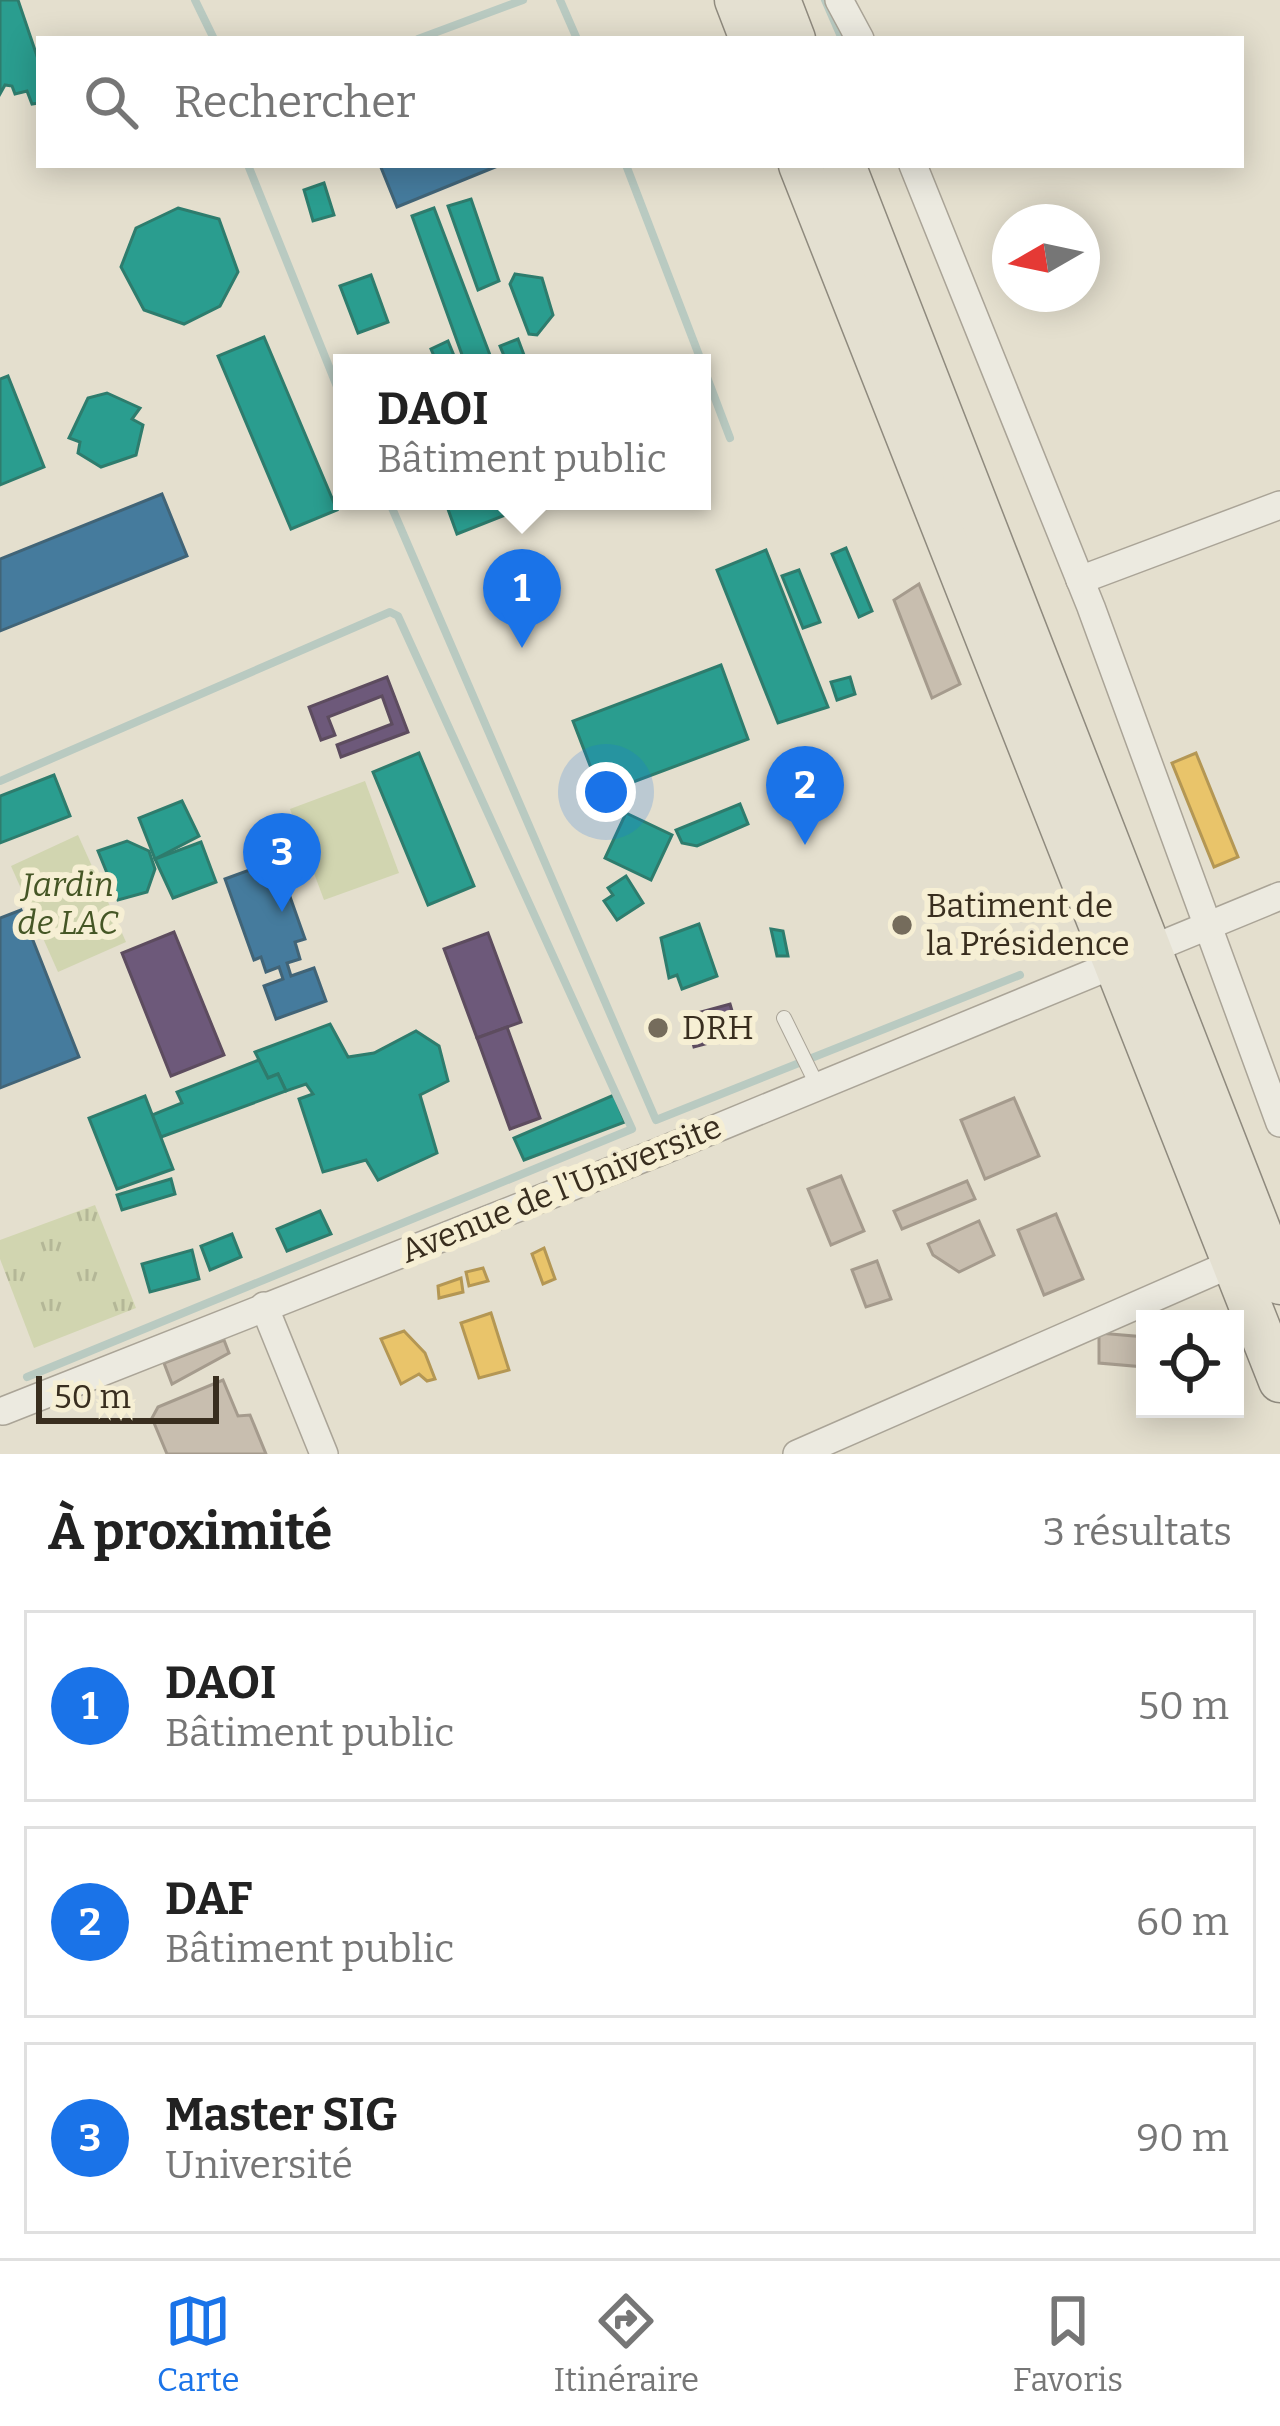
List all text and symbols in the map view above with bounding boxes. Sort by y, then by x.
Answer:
search box [36,36,1244,168]
icon: search [78,69,144,135]
text: Rechercher [174,75,416,129]
north arrow [992,204,1100,312]
popup [333,354,711,510]
text: DAOI [377,382,489,436]
text: Bâtiment public [377,436,667,482]
pin: 1 [483,549,561,648]
pin: 2 [766,746,844,845]
your location [576,762,636,822]
pin: 3 [243,813,321,912]
park label: Jardin de LAC [17,865,119,943]
place label: Batiment de la Présidence [926,886,1129,964]
marker: Batiment de la Présidence [889,912,915,938]
place label: DRH [682,1008,754,1048]
marker: DRH [645,1015,671,1041]
street label: Avenue de l'Universite [395,1106,727,1272]
map controls [1136,1310,1244,1418]
button: locate [1136,1310,1244,1418]
scale bar [36,1370,219,1423]
text: 50 m [54,1377,131,1417]
text: À proximité [48,1501,332,1563]
text: 3 résultats [1043,1509,1232,1555]
text: DAOI [165,1656,276,1710]
text: 1 [82,1683,98,1729]
text: 50 m [1138,1683,1229,1729]
text: Bâtiment public [165,1710,454,1756]
text: DAF [165,1872,252,1926]
text: 2 [79,1899,101,1945]
text: 60 m [1136,1899,1229,1945]
text: Bâtiment public [165,1926,454,1972]
text: Master SIG [165,2088,397,2142]
text: 3 [79,2115,101,2161]
text: 90 m [1136,2115,1229,2161]
text: Université [165,2142,353,2188]
tab: Carte [157,2288,240,2400]
tab: Itinéraire [553,2288,699,2400]
tab: Favoris [1013,2288,1123,2400]

